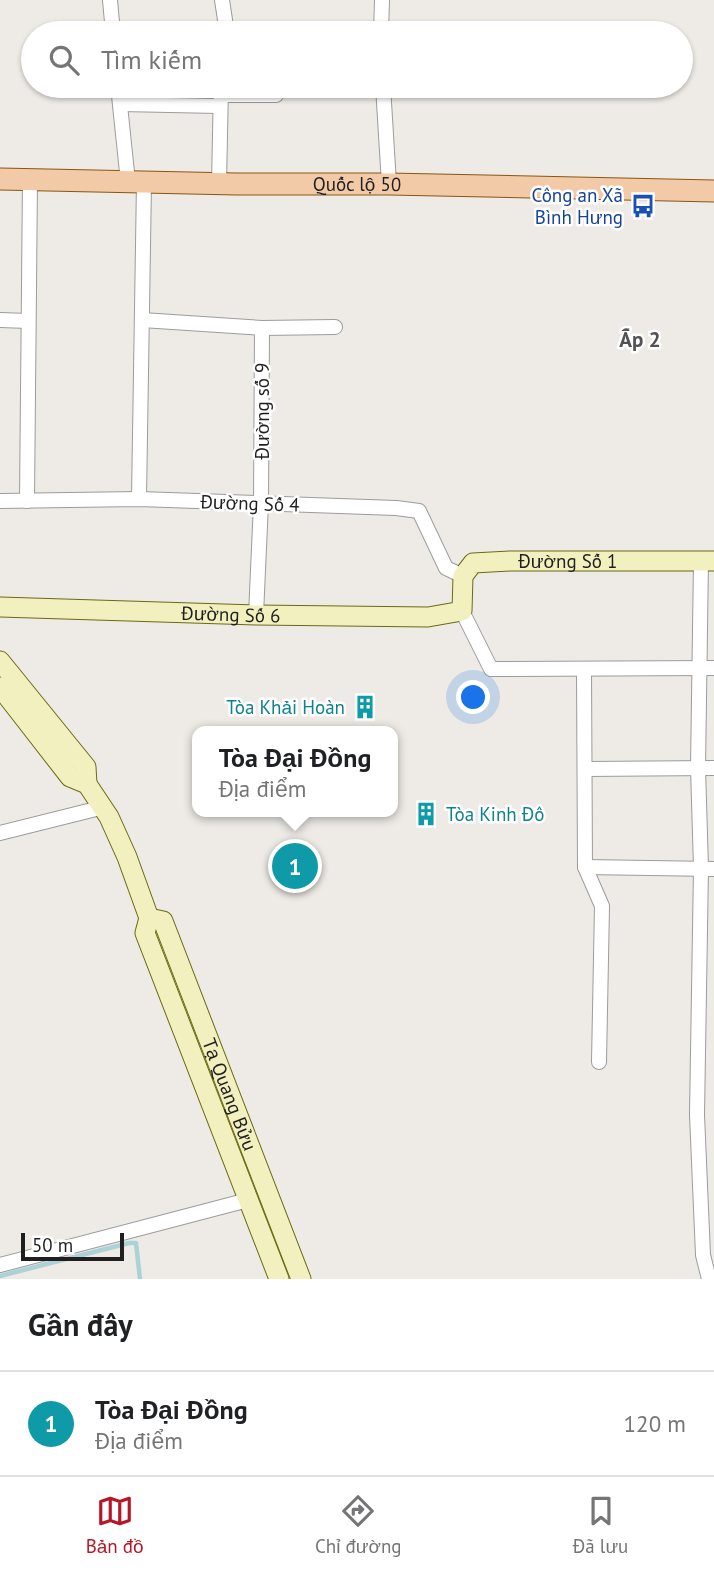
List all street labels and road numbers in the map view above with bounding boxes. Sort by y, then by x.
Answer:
street label: Quốc lộ 50 [313,172,401,196]
street label: Đường số 9 [250,363,274,460]
street label: Đường Số 4 [199,489,300,517]
street label: Đường Số 1 [517,549,617,573]
street label: Đường Số 6 [180,601,281,627]
street label: Tạ Quang Bửu [197,1035,262,1154]

